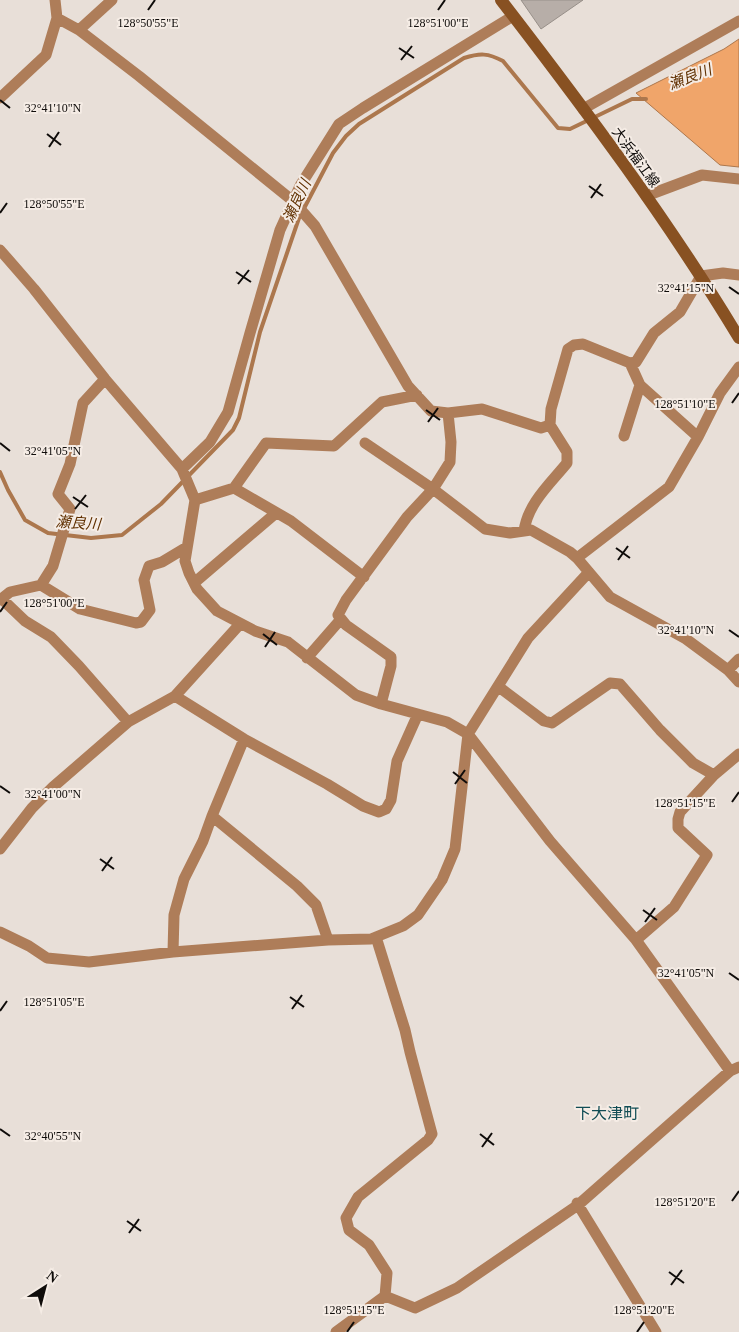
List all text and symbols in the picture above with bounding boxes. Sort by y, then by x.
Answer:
text: 128°50'55"E [117,16,179,30]
text: 128°51'00"E [407,16,469,30]
water label: 瀬良川 [666,61,716,93]
text: 32°41'10"N [25,101,82,115]
street label: 大浜福江線 [609,125,662,190]
water label: 瀬良川 [280,175,315,225]
text: 128°50'55"E [23,197,85,211]
text: 32°41'15"N [658,281,715,295]
text: 128°51'10"E [654,397,716,411]
text: 32°41'05"N [25,444,82,458]
water label: 瀬良川 [55,513,103,533]
text: 128°51'00"E [23,596,85,610]
text: 32°41'10"N [658,623,715,637]
text: 32°41'00"N [25,787,82,801]
text: 128°51'15"E [654,796,716,810]
text: 32°41'05"N [658,966,715,980]
text: 128°51'05"E [23,995,85,1009]
district label: 下大津町 [575,1105,639,1122]
text: 32°40'55"N [25,1129,82,1143]
text: 128°51'20"E [654,1195,716,1209]
north arrow [20,1262,70,1312]
text: N [44,1268,61,1286]
text: 128°51'15"E [323,1303,385,1317]
text: 128°51'20"E [613,1303,675,1317]

